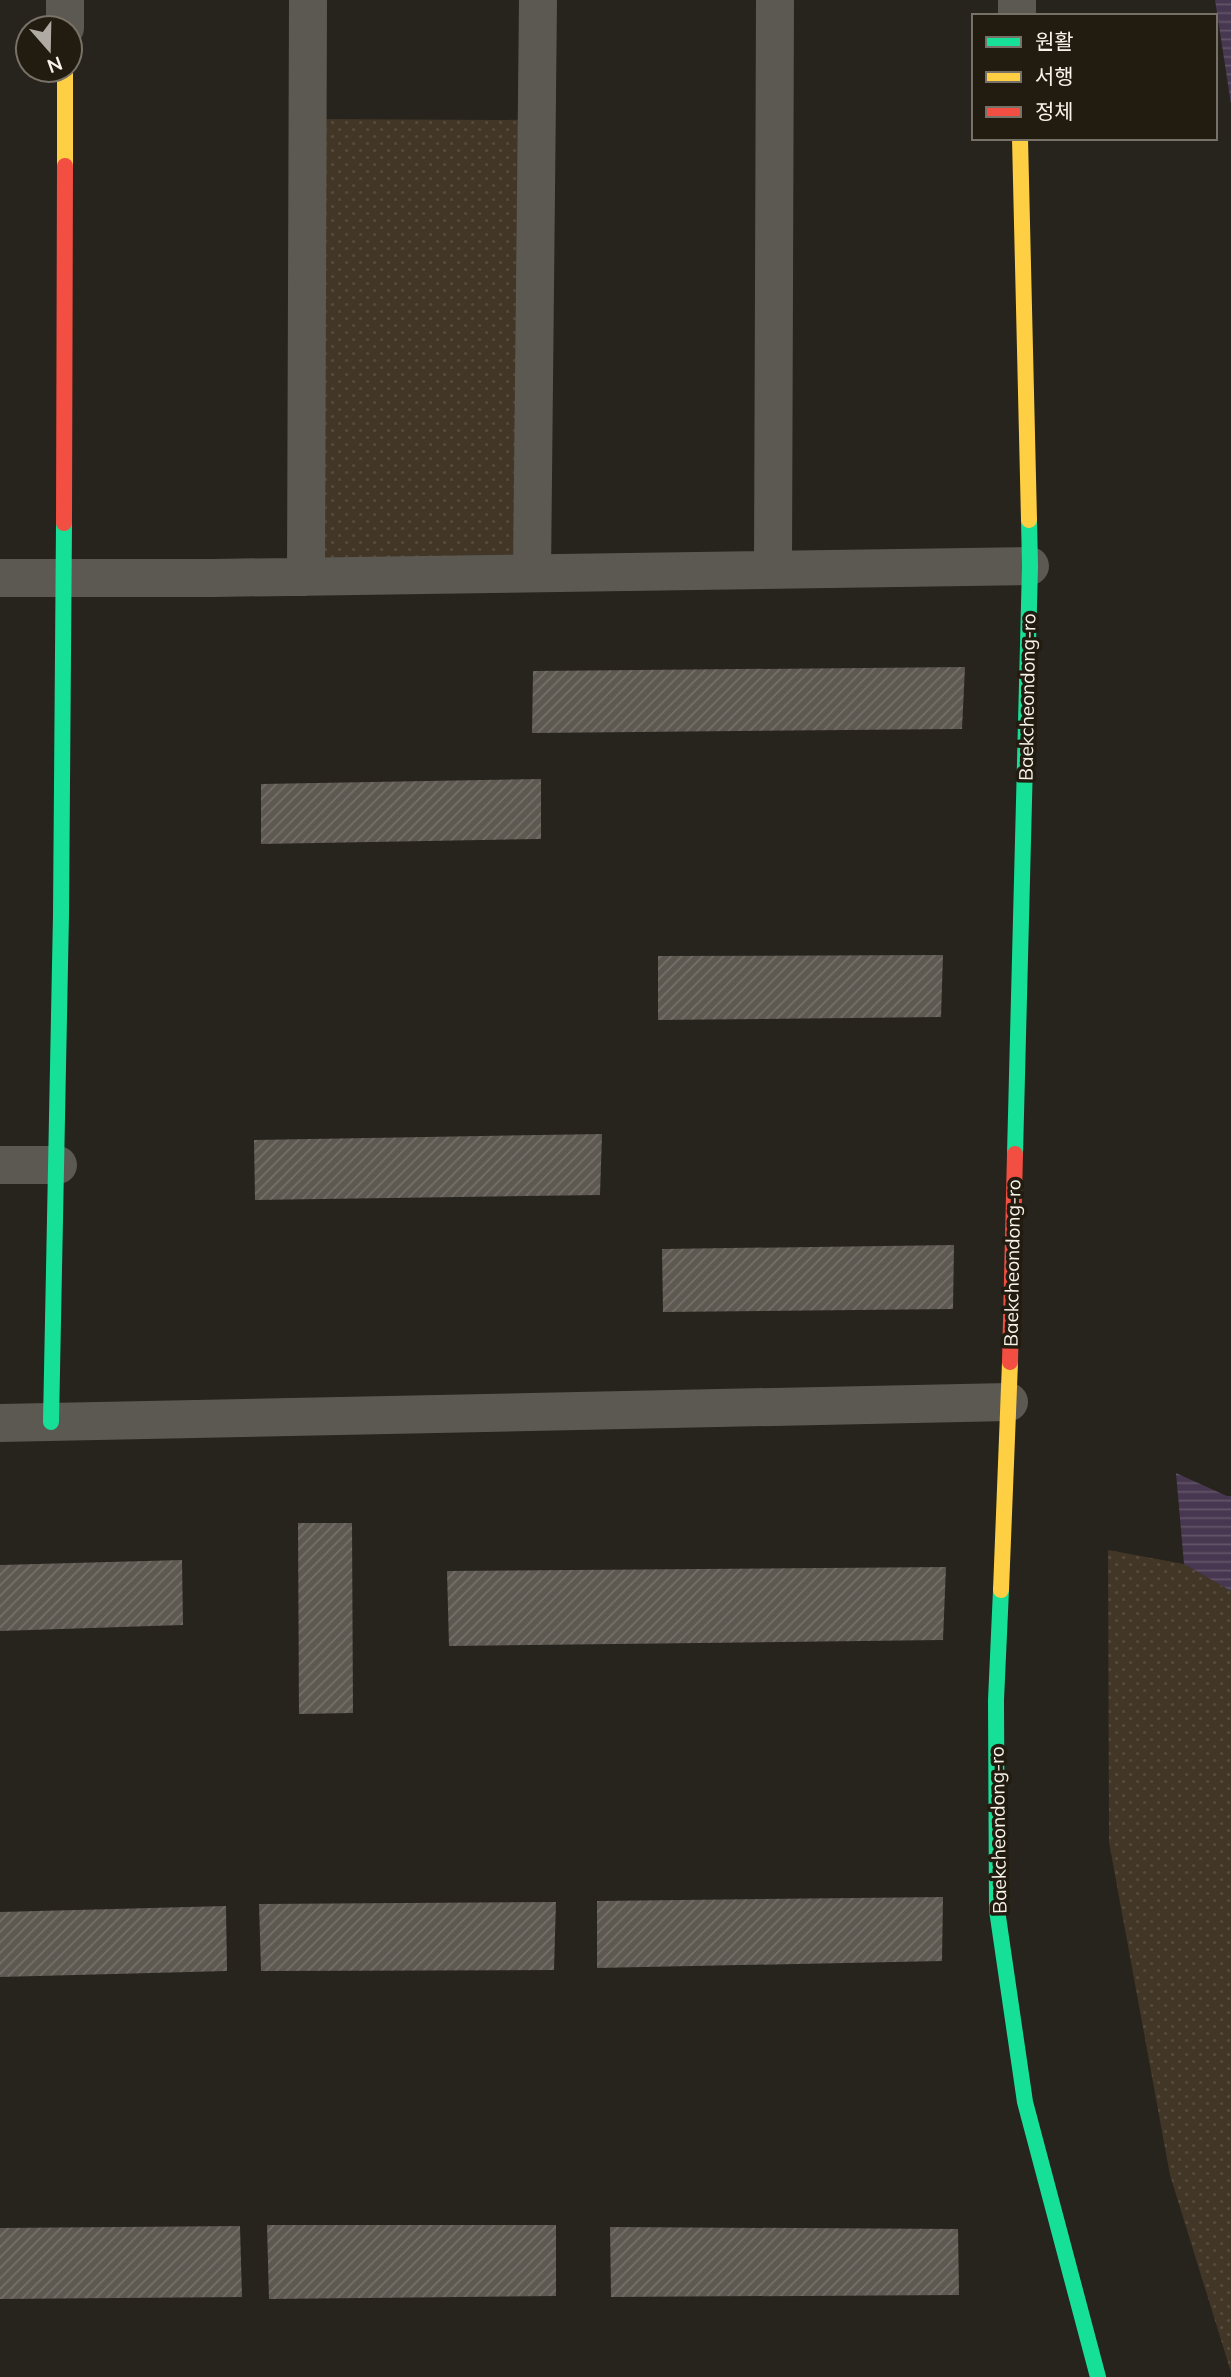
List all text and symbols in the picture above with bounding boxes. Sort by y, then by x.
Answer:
north arrow [14,14,84,84]
legend [972,14,1217,140]
text: 원활 [1035,28,1074,54]
text: N [44,51,66,79]
text: 서행 [1035,63,1074,89]
text: 정체 [1035,98,1074,124]
street label: Baekcheondong-ro [1014,613,1040,781]
street label: Baekcheondong-ro [999,1179,1025,1347]
street label: Baekcheondong-ro [985,1746,1011,1914]

